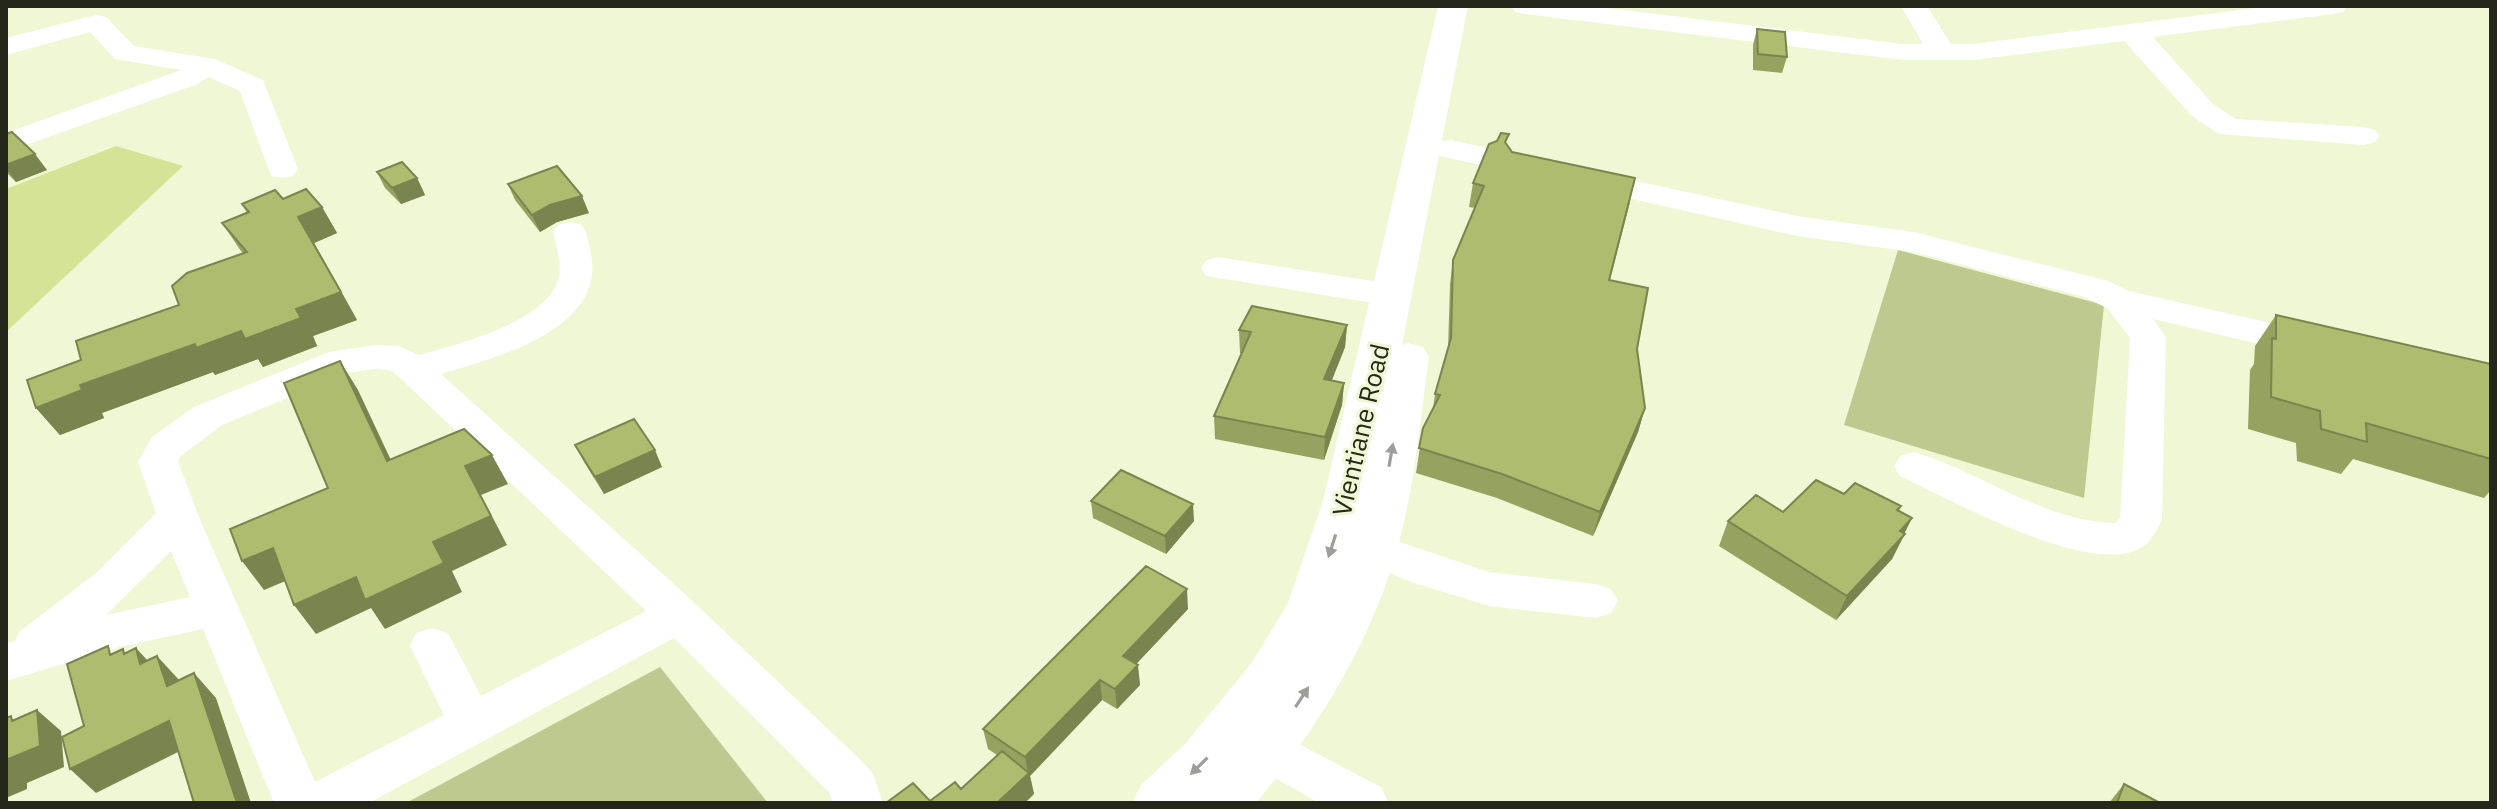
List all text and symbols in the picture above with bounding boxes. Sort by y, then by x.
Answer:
street label: Vientiane Road [1324,340,1396,519]
one-way arrow [1385,442,1397,467]
one-way arrow [1326,535,1338,559]
one-way arrow [1294,686,1308,708]
one-way arrow [1190,756,1209,775]

